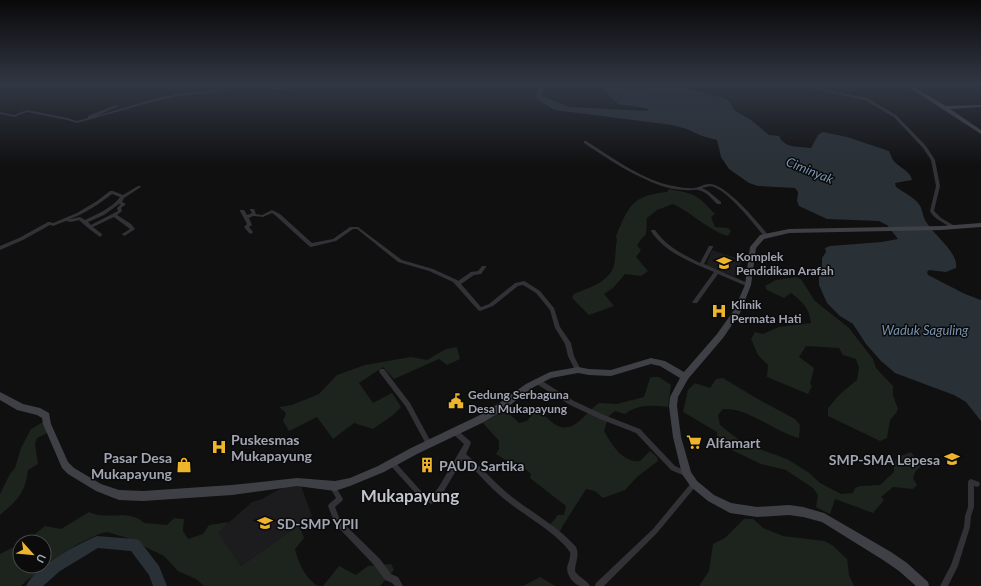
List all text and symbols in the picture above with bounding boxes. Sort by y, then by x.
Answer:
water label: Ciminyak [784,153,837,187]
place label: Komplek Pendidikan Arafah [736,249,834,278]
school or university icon: Komplek Pendidikan Arafah [715,254,733,272]
place label: Klinik Permata Hati [731,297,802,326]
hospital icon: Klinik Permata Hati [710,302,728,320]
water label: Waduk Saguling [882,322,969,338]
place label: Gedung Serbaguna Desa Mukapayung [468,387,569,416]
public building icon: Gedung Serbaguna Desa Mukapayung [447,392,465,410]
place label: Puskesmas Mukapayung [231,431,313,464]
supermarket icon: Alfamart [685,433,703,451]
place label: Alfamart [705,434,761,451]
hospital icon: Puskesmas Mukapayung [210,438,228,456]
place label: Pasar Desa Mukapayung [91,449,173,482]
school or university icon: SMP-SMA Lepesa [943,450,961,468]
place label: SMP-SMA Lepesa [829,451,940,468]
shop icon: Pasar Desa Mukapayung [175,456,193,474]
building icon: PAUD Sartika [418,456,436,474]
place label: PAUD Sartika [439,457,524,474]
district label: Mukapayung [361,485,459,506]
school or university icon: SD-SMP YPII [256,514,274,532]
place label: SD-SMP YPII [277,515,359,532]
north arrow [12,534,52,574]
text: U [34,552,49,565]

